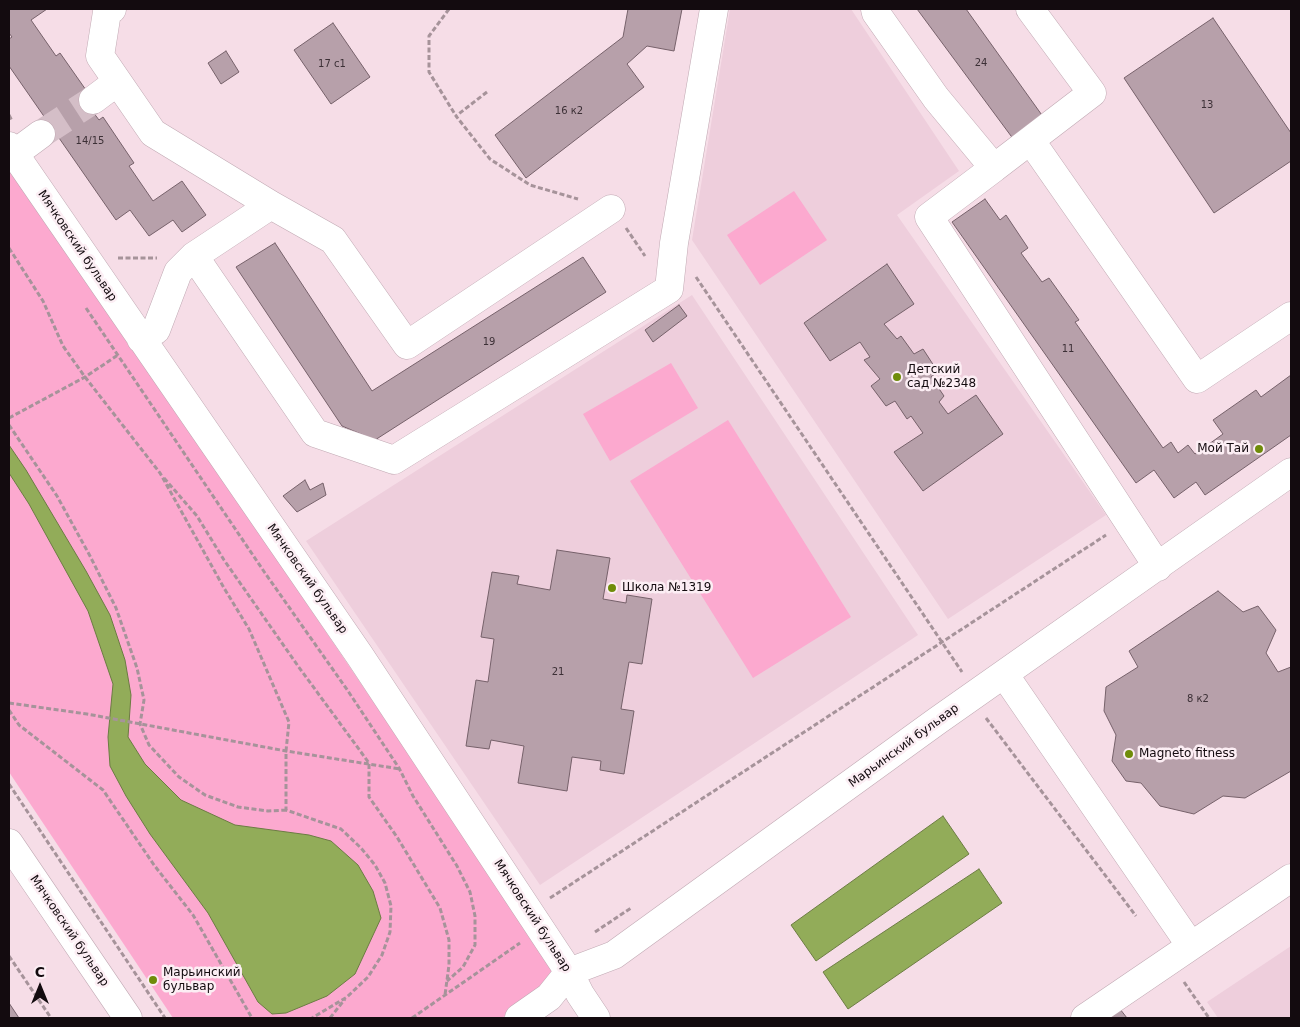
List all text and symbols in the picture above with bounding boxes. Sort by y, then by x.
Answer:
house number: 24 [975,57,987,69]
house number: 17 с1 [318,58,346,70]
house number: 13 [1201,99,1213,111]
house number: 16 к2 [555,105,583,117]
house number: 14/15 [76,135,104,147]
street label: Мячковский бульвар [34,188,120,304]
house number: 19 [483,336,495,348]
house number: 11 [1062,343,1074,355]
place label: Детский сад №2348 [907,363,976,391]
marker: Детский сад №2348 [891,371,903,383]
place label: Мой Тай [1197,442,1249,456]
marker: Мой Тай [1253,443,1265,455]
street label: Мячковский бульвар [264,521,350,637]
place label: Школа №1319 [622,581,711,595]
marker: Школа №1319 [606,582,618,594]
house number: 21 [552,666,564,678]
house number: 8 к2 [1187,693,1209,705]
street label: Марьинский бульвар [846,701,962,791]
place label: Magneto fitness [1139,747,1235,761]
marker: Magneto fitness [1123,748,1135,760]
street label: Мячковский бульвар [490,857,574,975]
street label: Мячковский бульвар [26,873,112,989]
north arrow [15,962,65,1012]
text: С [35,964,45,980]
place label: Марьинский бульвар [163,966,240,994]
marker: Марьинский бульвар [147,974,159,986]

